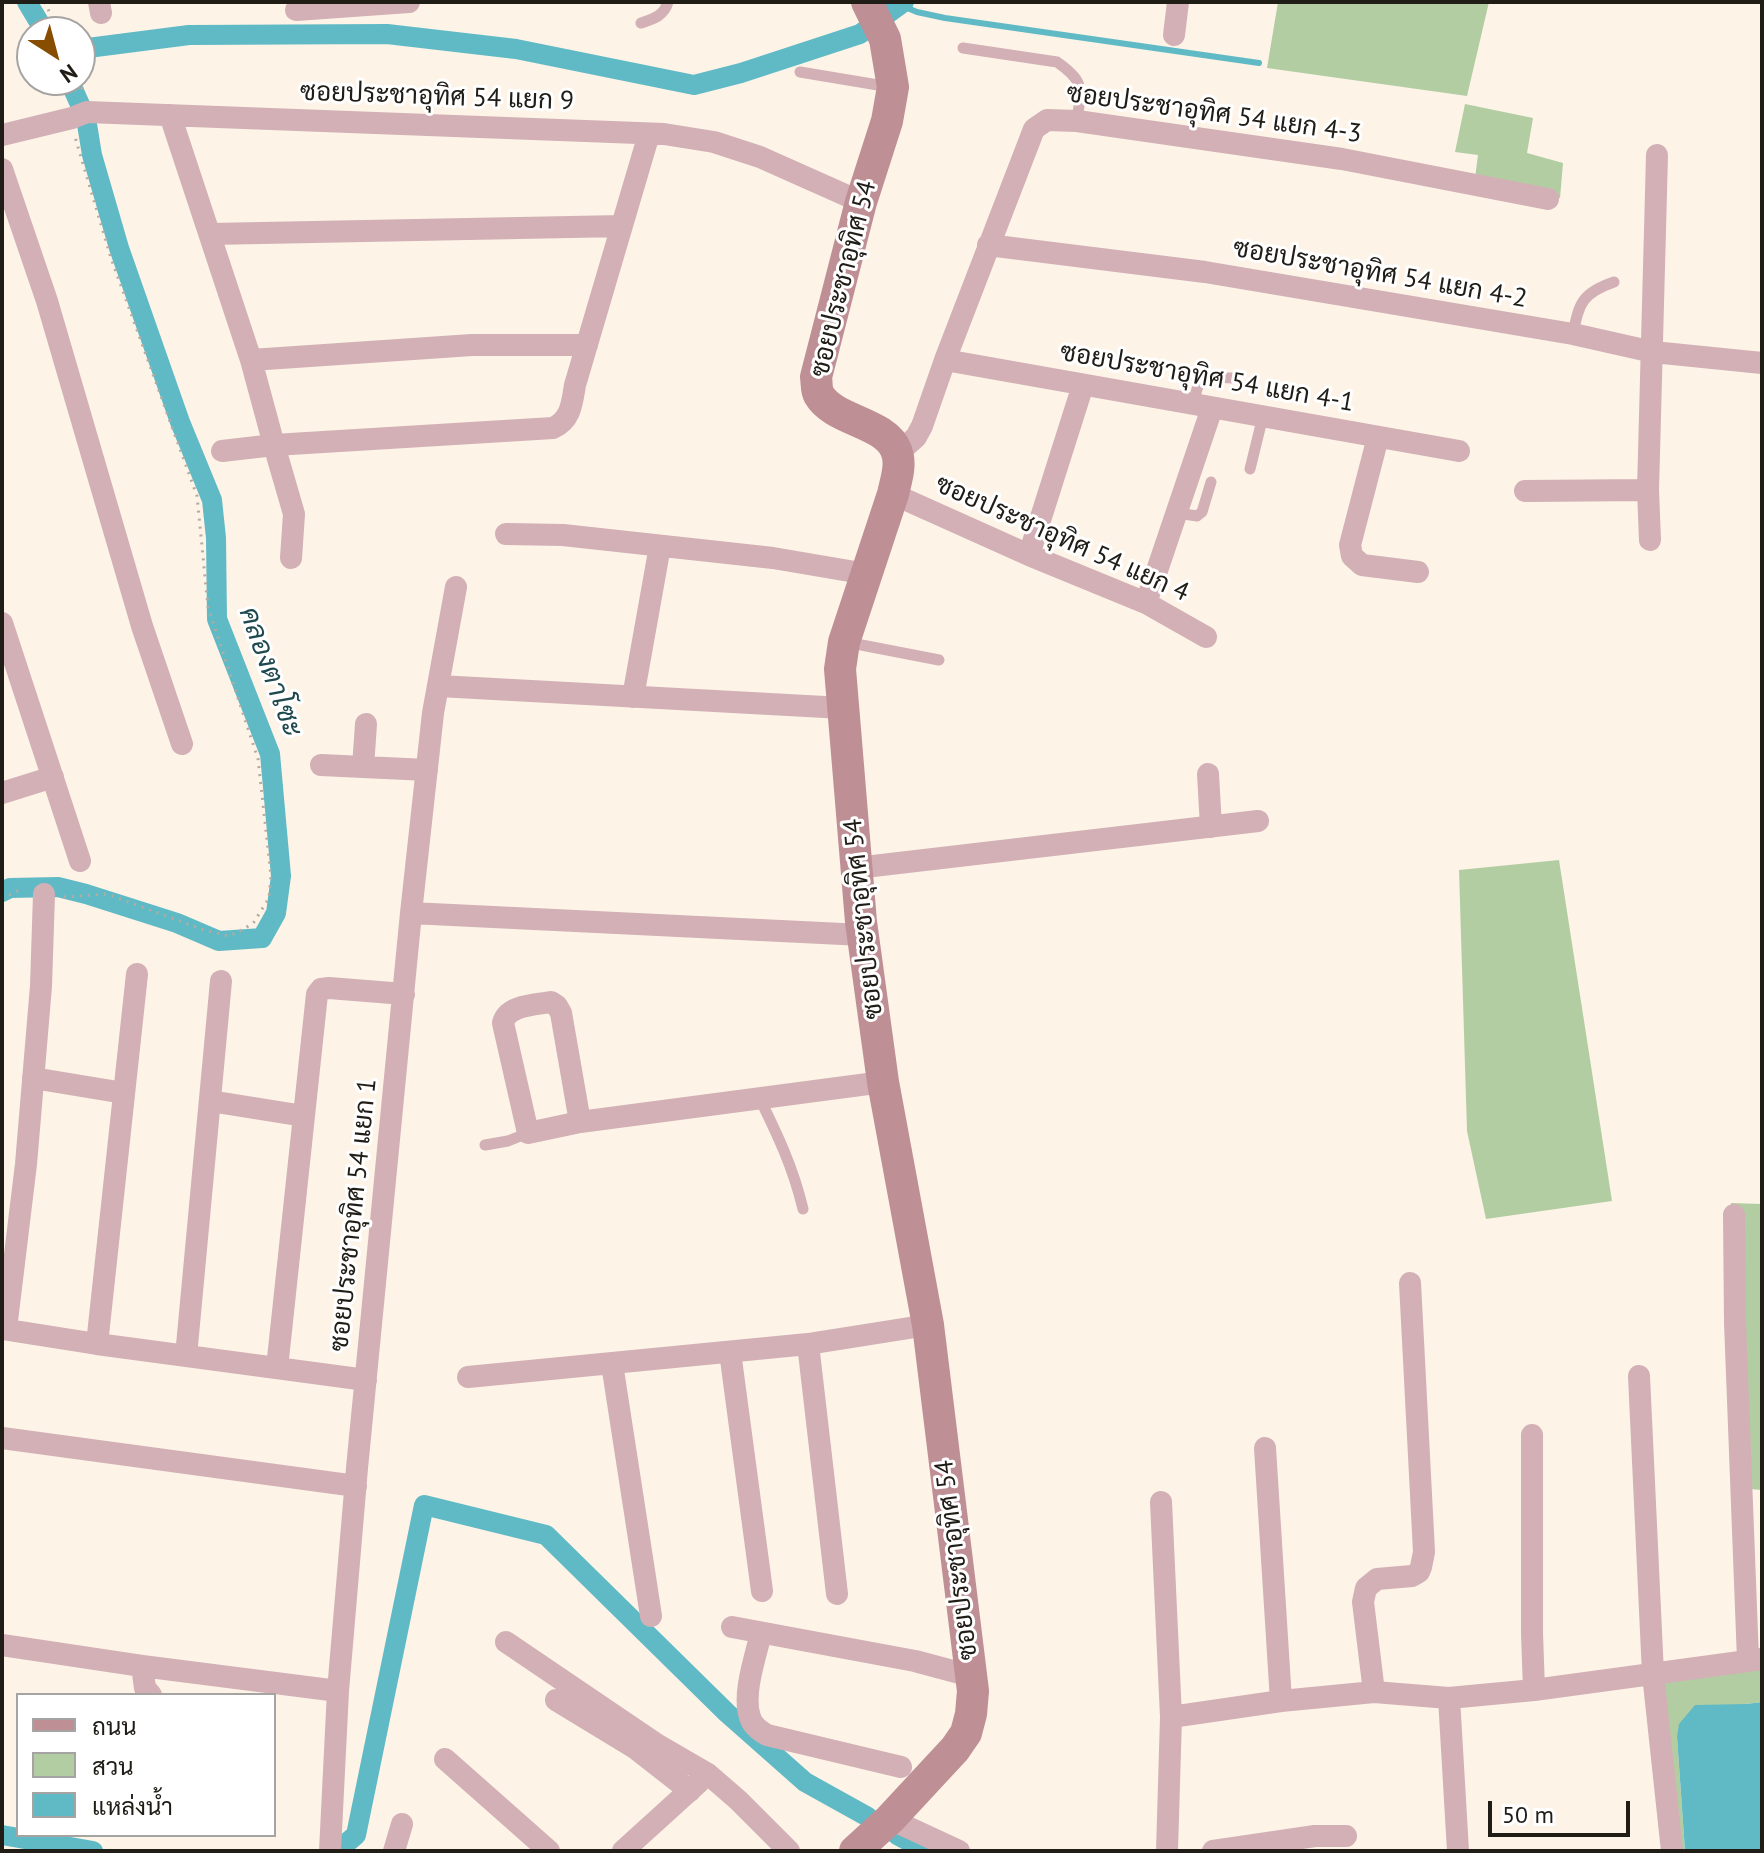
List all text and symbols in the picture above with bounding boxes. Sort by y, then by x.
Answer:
north arrow [16,16,96,96]
text: N [55,58,83,89]
street label: ซอยประชาอุทิศ 54 แยก 9 [299,77,575,117]
street label: ซอยประชาอุทิศ 54 แยก 4-3 [1064,78,1364,150]
street label: ซอยประชาอุทิศ 54 [805,178,883,380]
street label: ซอยประชาอุทิศ 54 แยก 4-2 [1231,233,1529,315]
street label: ซอยประชาอุทิศ 54 แยก 4-1 [1058,337,1356,419]
street label: ซอยประชาอุทิศ 54 แยก 4 [930,469,1194,609]
water label: คลองตาโซะ [231,603,309,741]
street label: ซอยประชาอุทิศ 54 [838,817,890,1021]
street label: ซอยประชาอุทิศ 54 แยก 1 [324,1077,384,1353]
street label: ซอยประชาอุทิศ 54 [929,1458,985,1662]
legend [16,1693,276,1837]
text: ถนน [92,1711,137,1742]
text: สวน [92,1751,134,1782]
scale bar [1492,1785,1634,1835]
text: แหล่งน้ำ [92,1791,173,1822]
text: 50 m [1502,1799,1554,1830]

